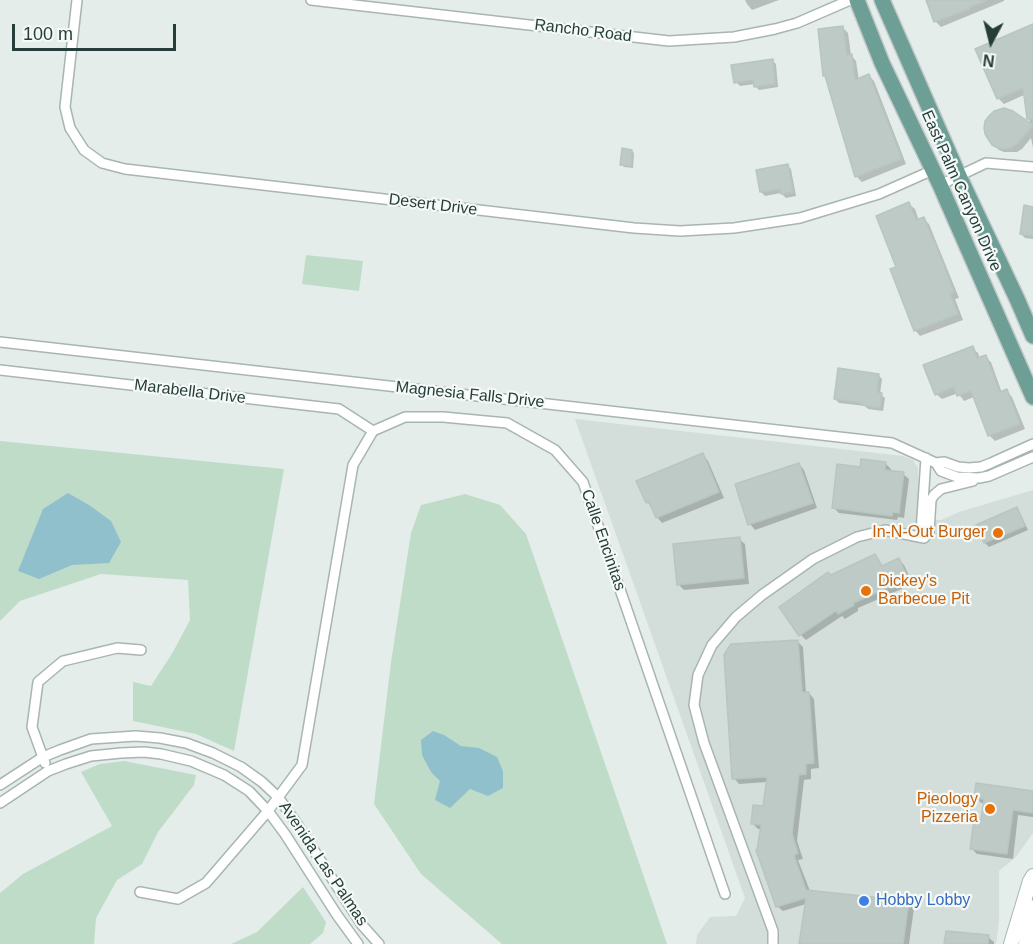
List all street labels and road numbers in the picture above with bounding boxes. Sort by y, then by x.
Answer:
street label: Rancho Road [533,16,633,46]
street label: East Palm Canyon Drive [917,107,1005,275]
street label: Desert Drive [388,190,478,220]
street label: Marabella Drive [133,376,247,408]
street label: Magnesia Falls Drive [395,378,545,412]
street label: Calle Encinitas [577,487,629,593]
street label: Avenida Las Palmas [274,798,372,930]

